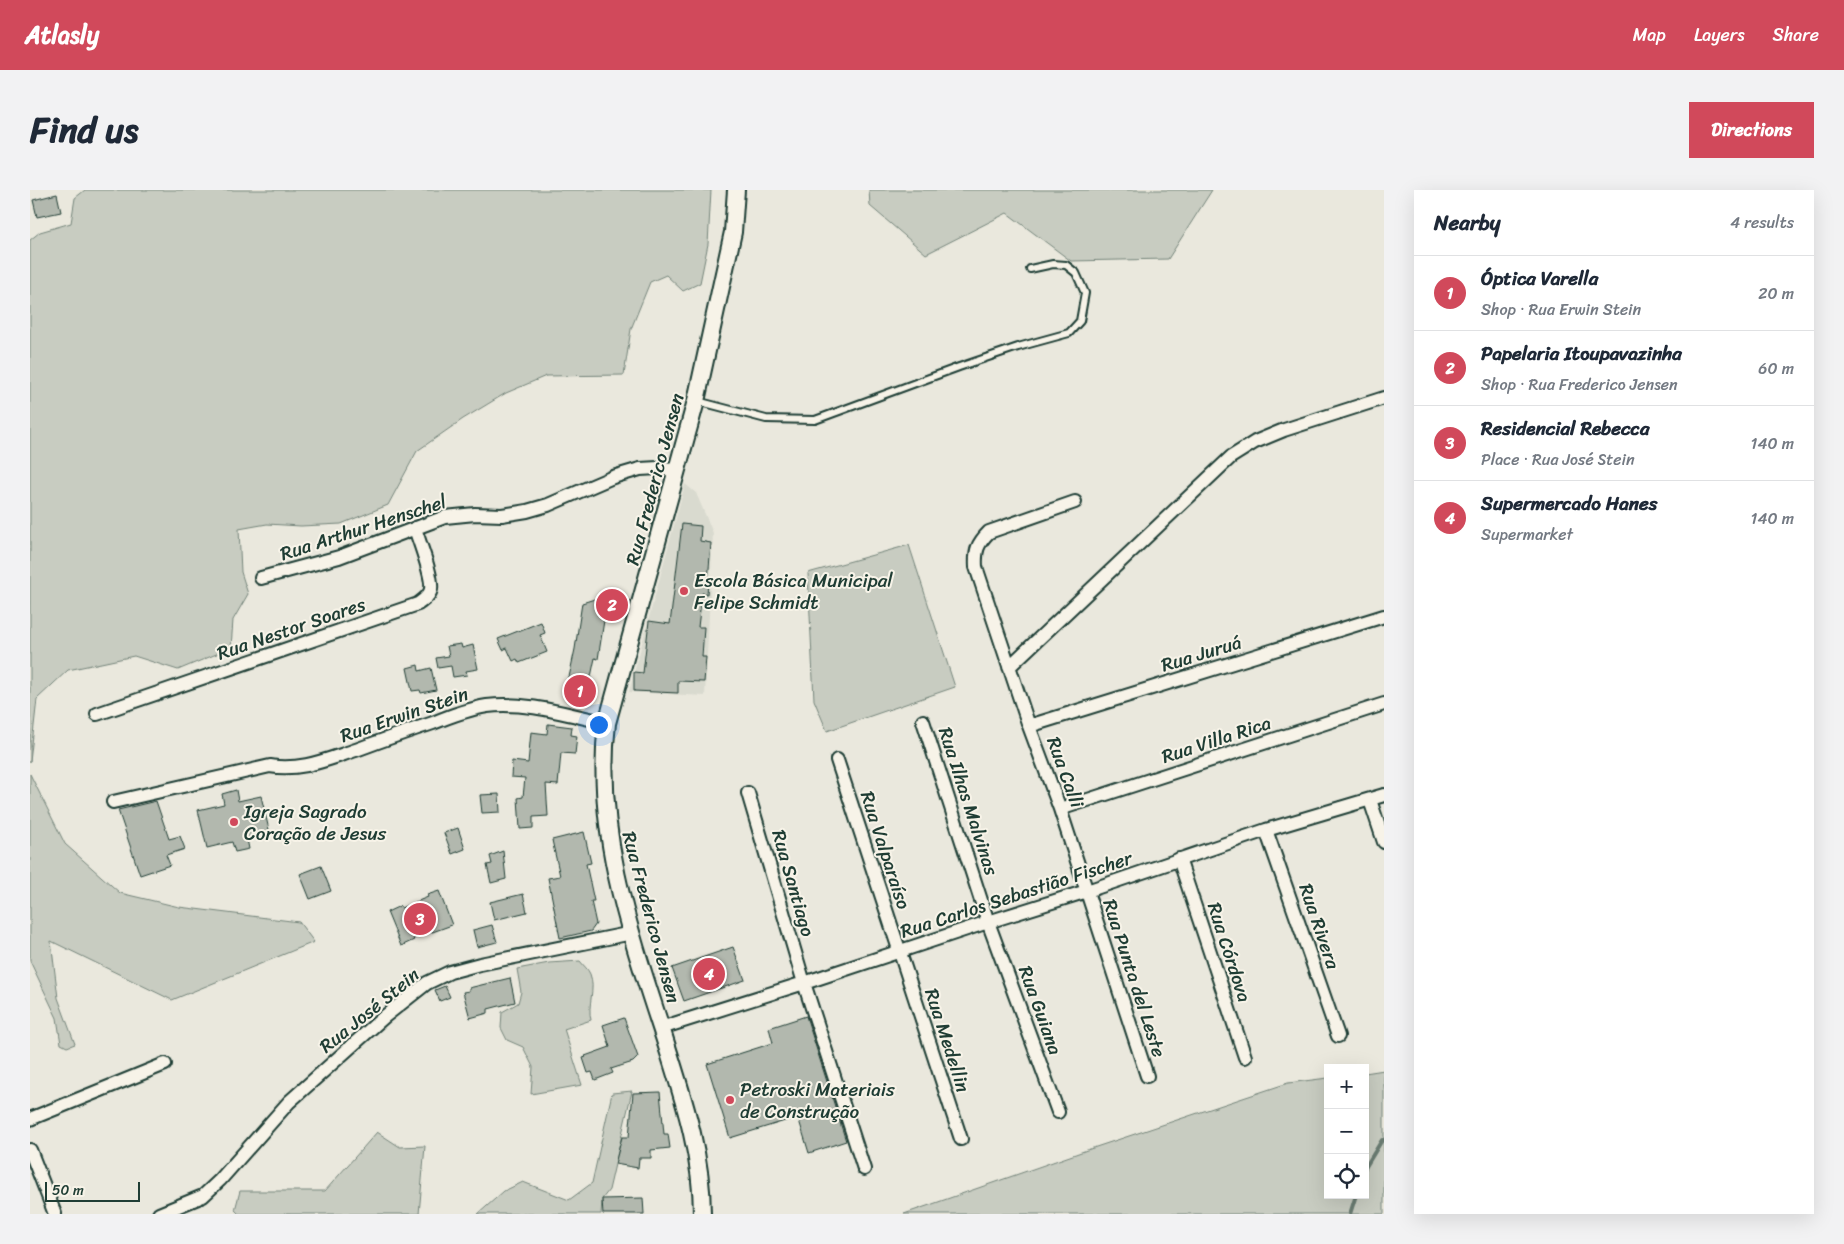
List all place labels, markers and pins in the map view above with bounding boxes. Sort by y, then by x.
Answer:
place label: Escola Básica Municipal Felipe Schmidt [694,564,893,619]
marker: Escola Básica Municipal Felipe Schmidt [678,585,690,597]
pin: 2 [596,586,628,624]
pin: 1 [564,672,596,710]
place label: Igreja Sagrado Coração de Jesus [243,795,387,850]
marker: Igreja Sagrado Coração de Jesus [228,816,240,828]
pin: 3 [404,900,436,938]
pin: 4 [693,955,725,993]
place label: Petroski Materiais de Construção [740,1073,895,1128]
marker: Petroski Materiais de Construção [724,1094,736,1106]

